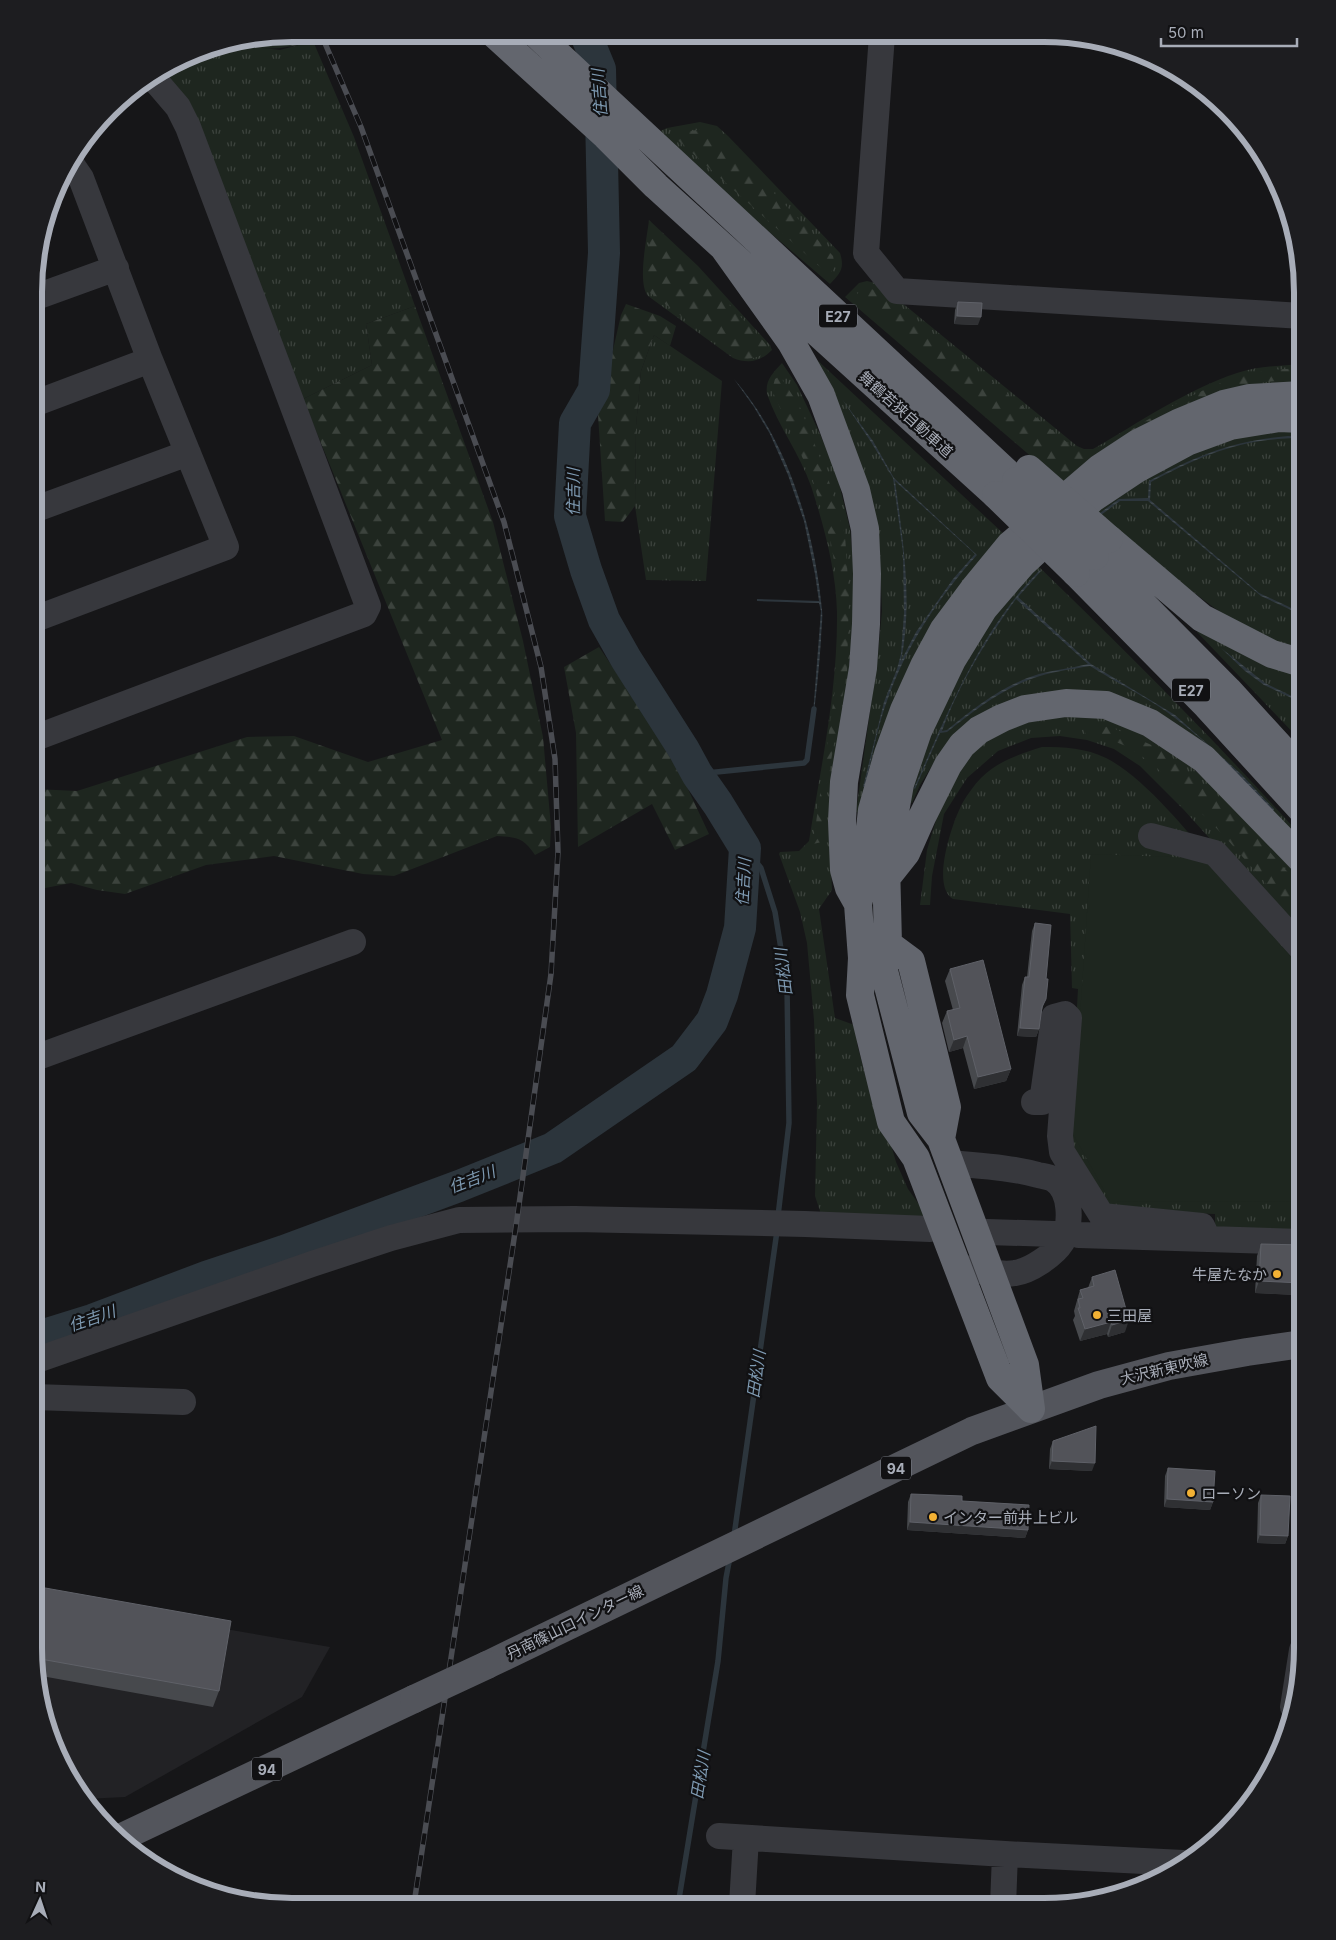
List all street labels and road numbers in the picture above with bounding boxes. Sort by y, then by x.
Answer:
road number: E27 [819,304,857,328]
street label: 舞鶴若狭自動車道 [855,367,957,461]
road number: E27 [1172,678,1210,702]
street label: 大沢新東吹線 [1118,1350,1210,1388]
road number: 94 [881,1456,911,1480]
street label: 丹南篠山口インター線 [503,1581,647,1663]
road number: 94 [252,1758,282,1780]

